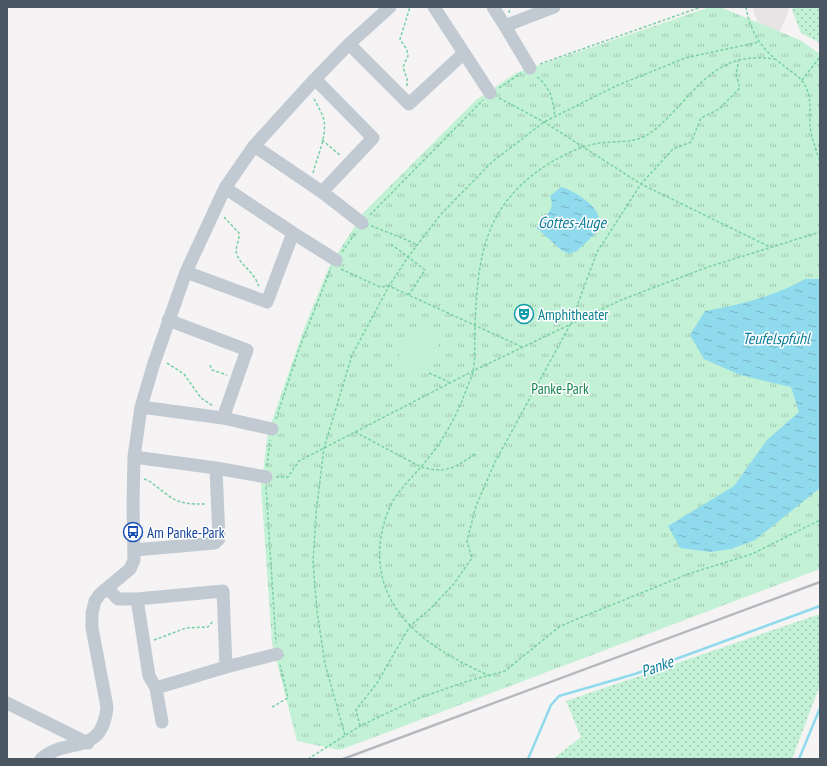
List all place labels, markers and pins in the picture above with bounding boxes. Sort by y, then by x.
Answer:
theatre icon: Amphitheater [513,303,535,325]
place label: Amphitheater [538,305,609,324]
bus stop icon: Am Panke-Park [122,521,144,543]
place label: Am Panke-Park [147,523,225,542]

